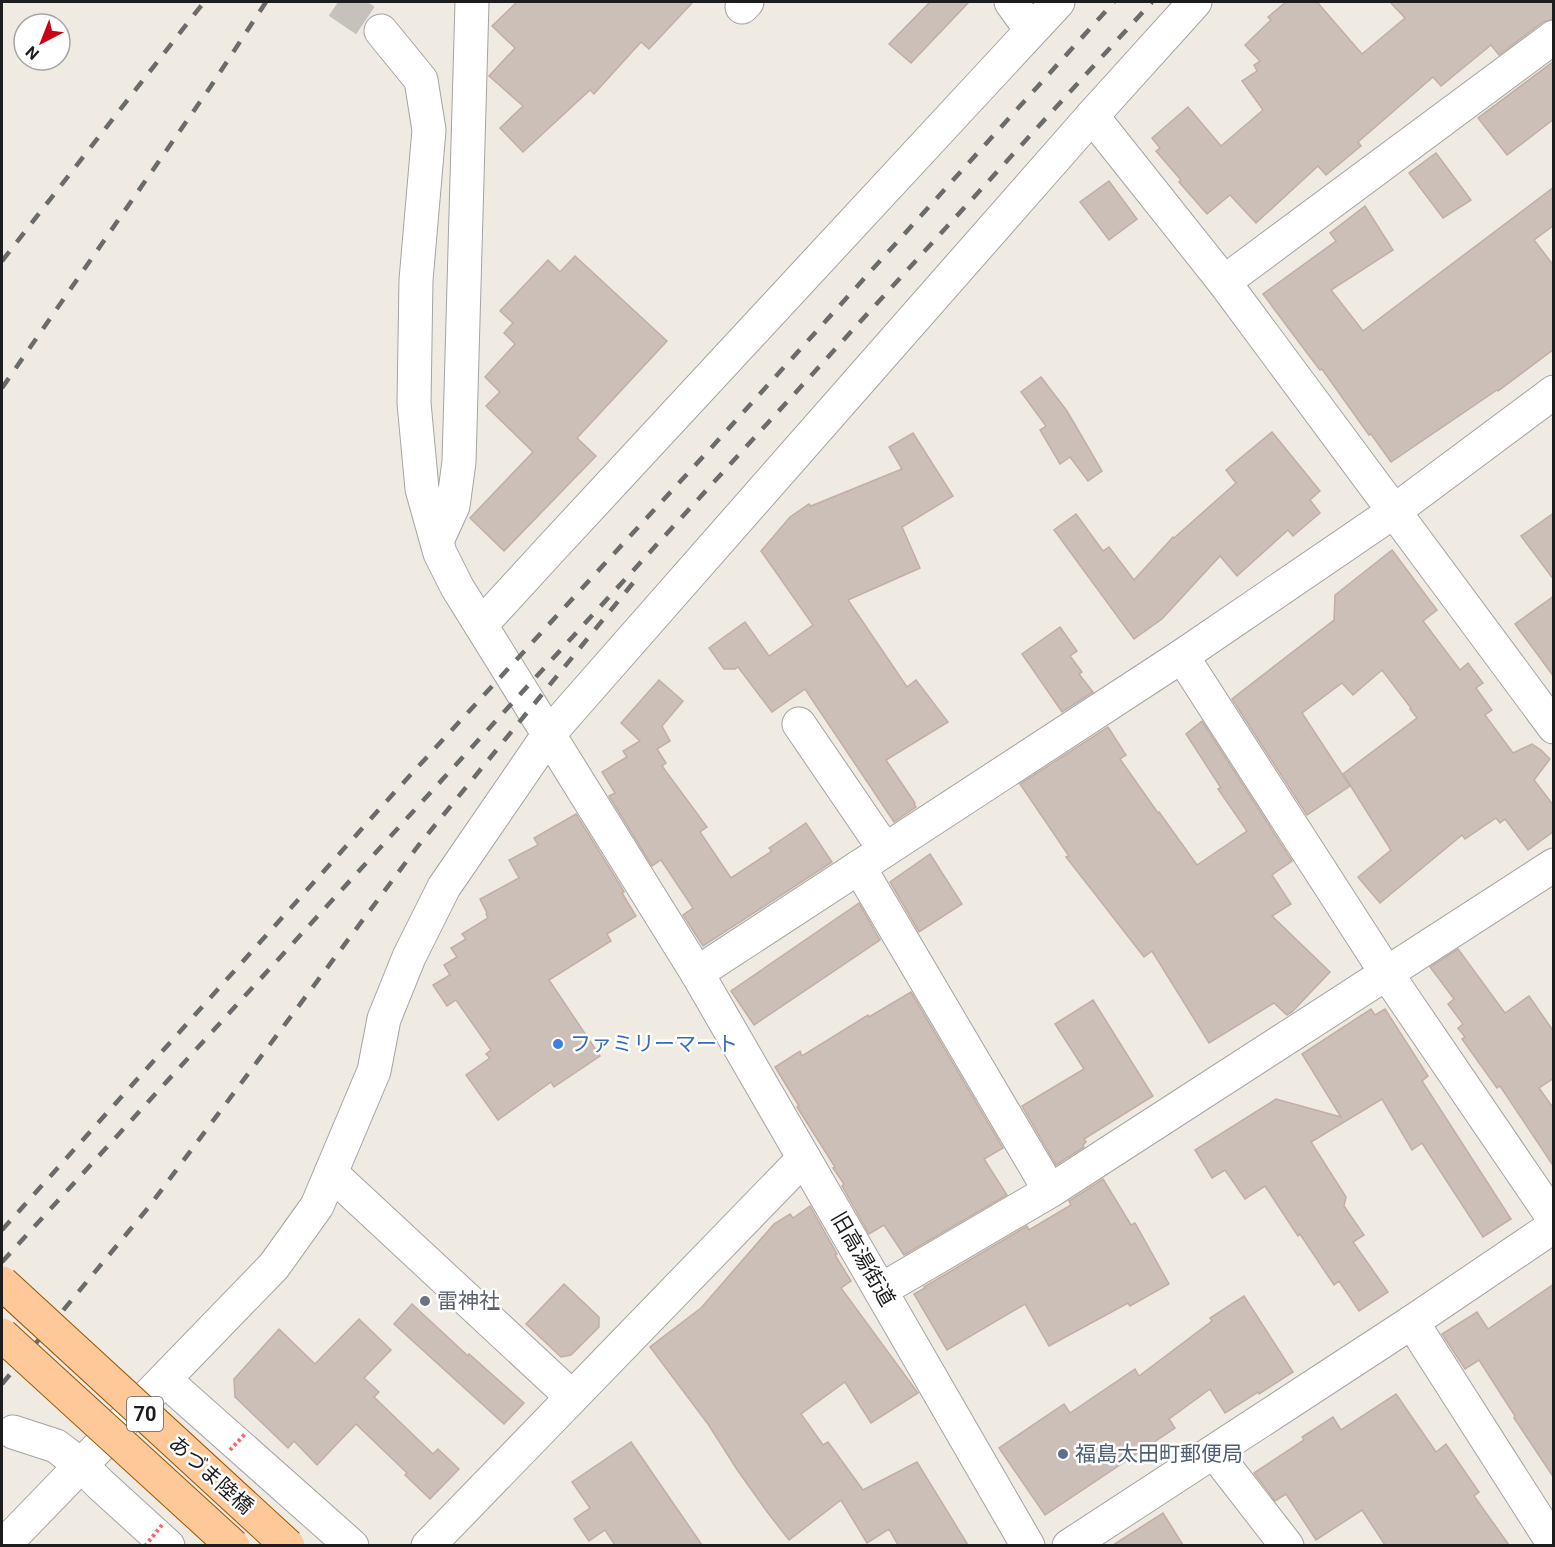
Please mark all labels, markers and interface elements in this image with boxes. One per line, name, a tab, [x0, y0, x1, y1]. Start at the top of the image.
north arrow	[12, 12, 72, 72]
text: N	[22, 42, 43, 64]
place label: ファミリーマート	[570, 1032, 738, 1056]
marker: ファミリーマート	[551, 1037, 565, 1051]
street label: 旧高湯街道	[826, 1208, 900, 1310]
place label: 雷神社	[437, 1289, 500, 1313]
marker: 雷神社	[418, 1294, 432, 1308]
road number: 70	[127, 1397, 163, 1431]
street label: あづま陸橋	[164, 1431, 258, 1519]
place label: 福島太田町郵便局	[1075, 1442, 1243, 1466]
marker: 福島太田町郵便局	[1056, 1447, 1070, 1461]

